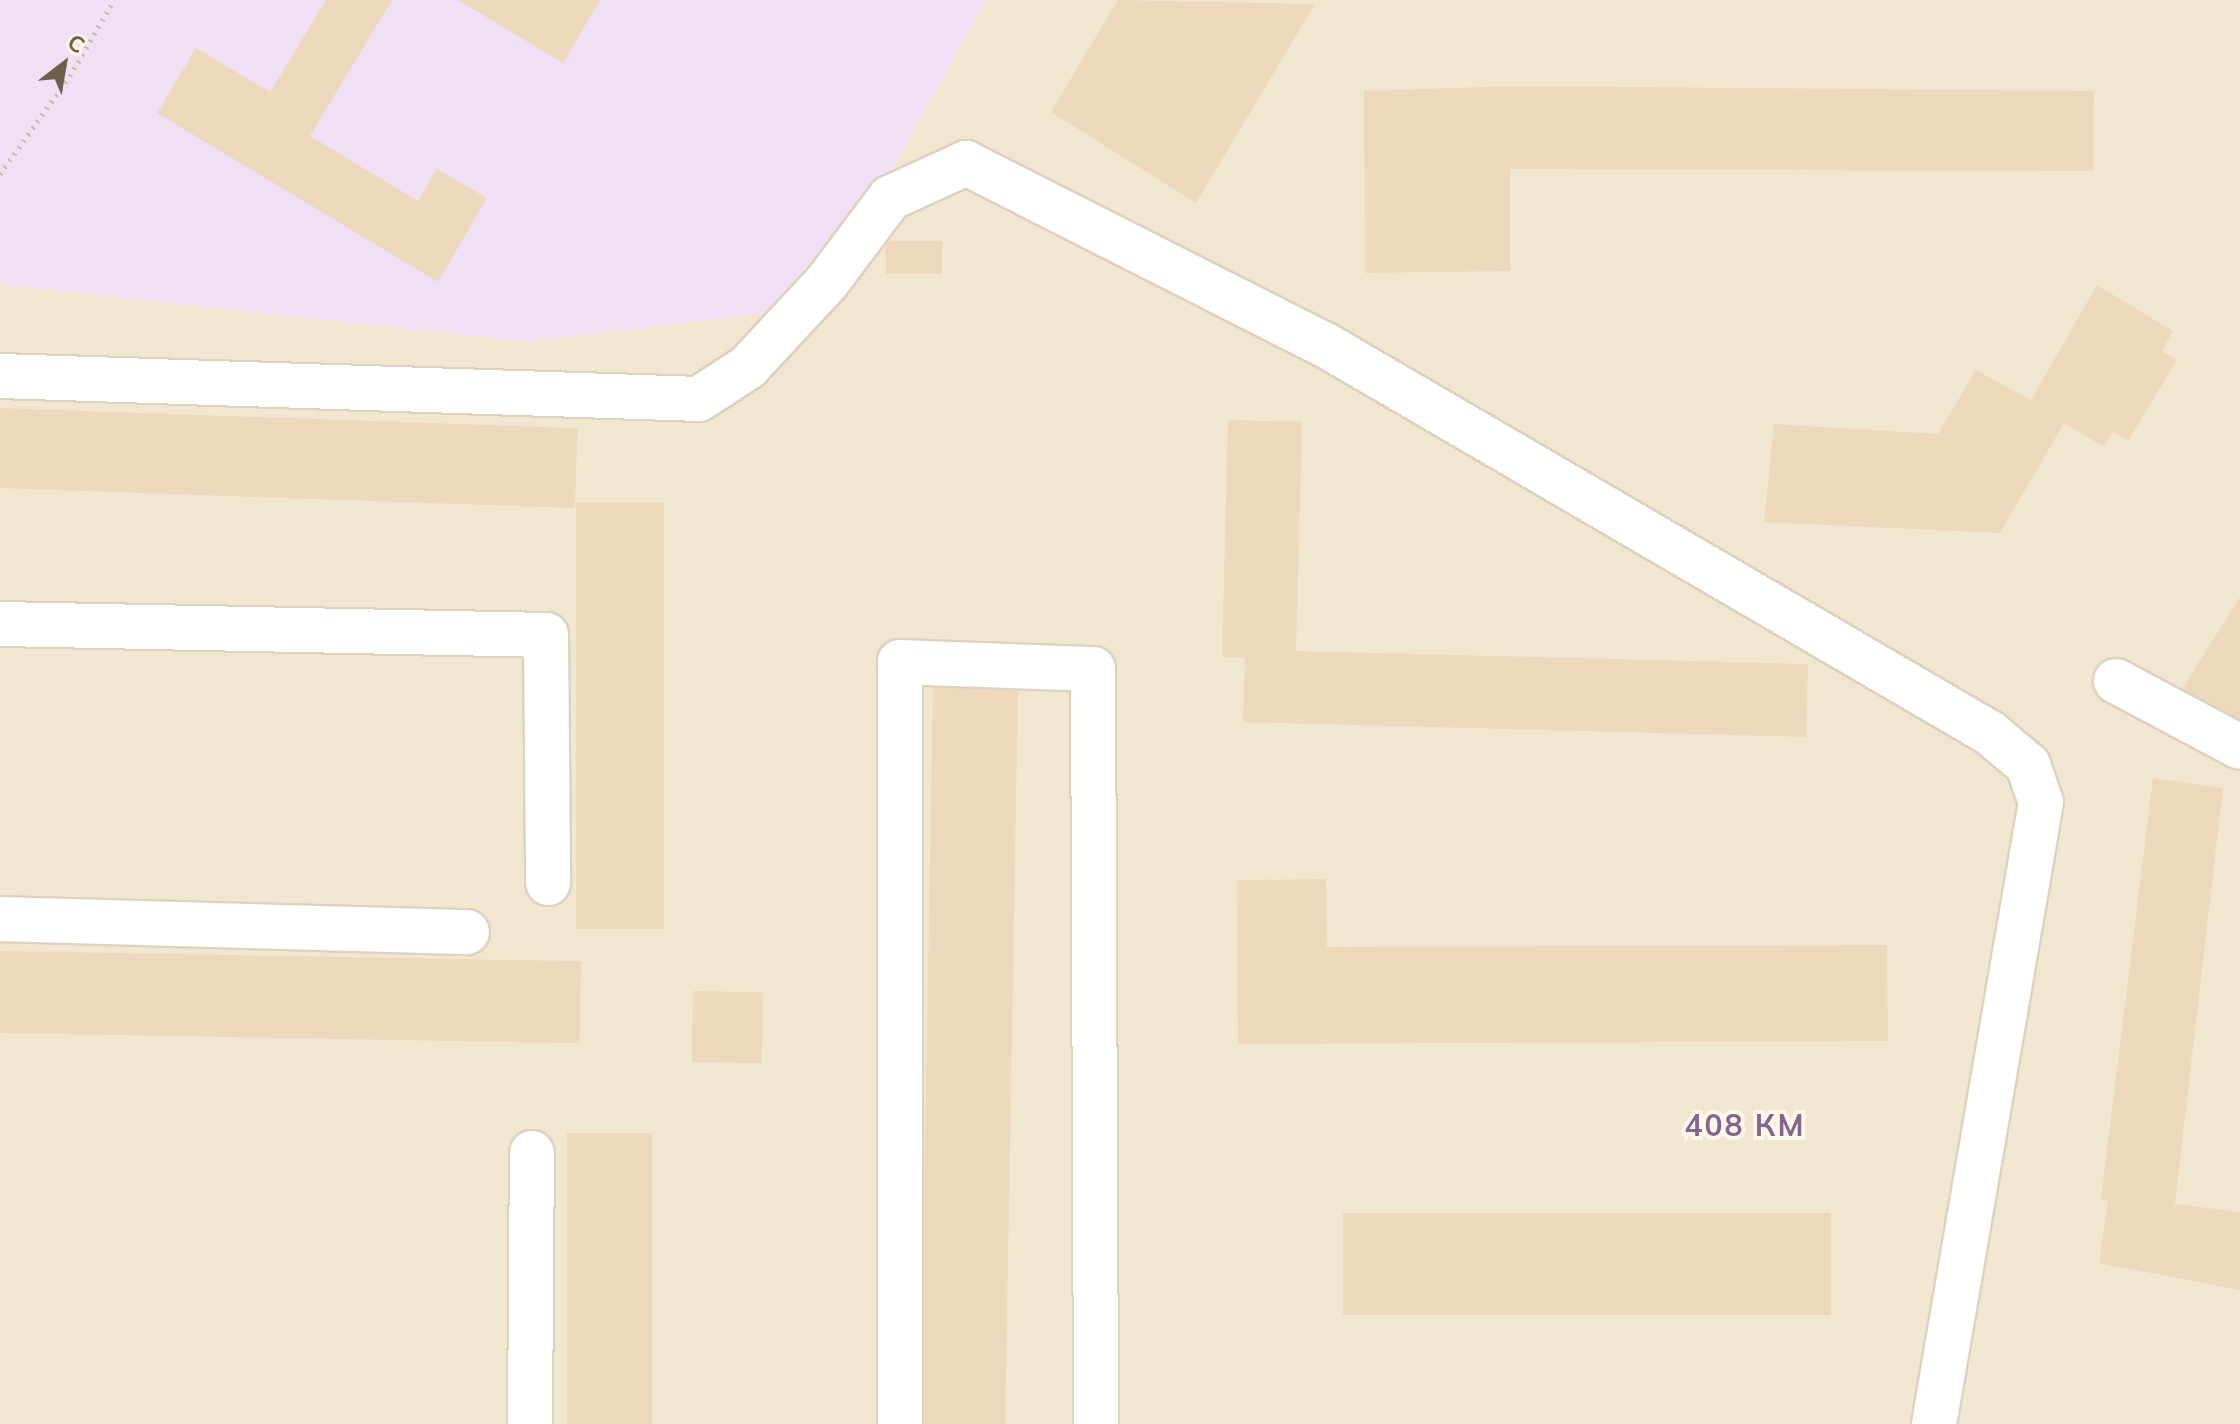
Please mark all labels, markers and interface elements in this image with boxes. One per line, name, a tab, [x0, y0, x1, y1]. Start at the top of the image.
north arrow	[24, 24, 104, 104]
text: С	[63, 28, 90, 59]
district label: 408 КМ	[1684, 1107, 1806, 1143]

